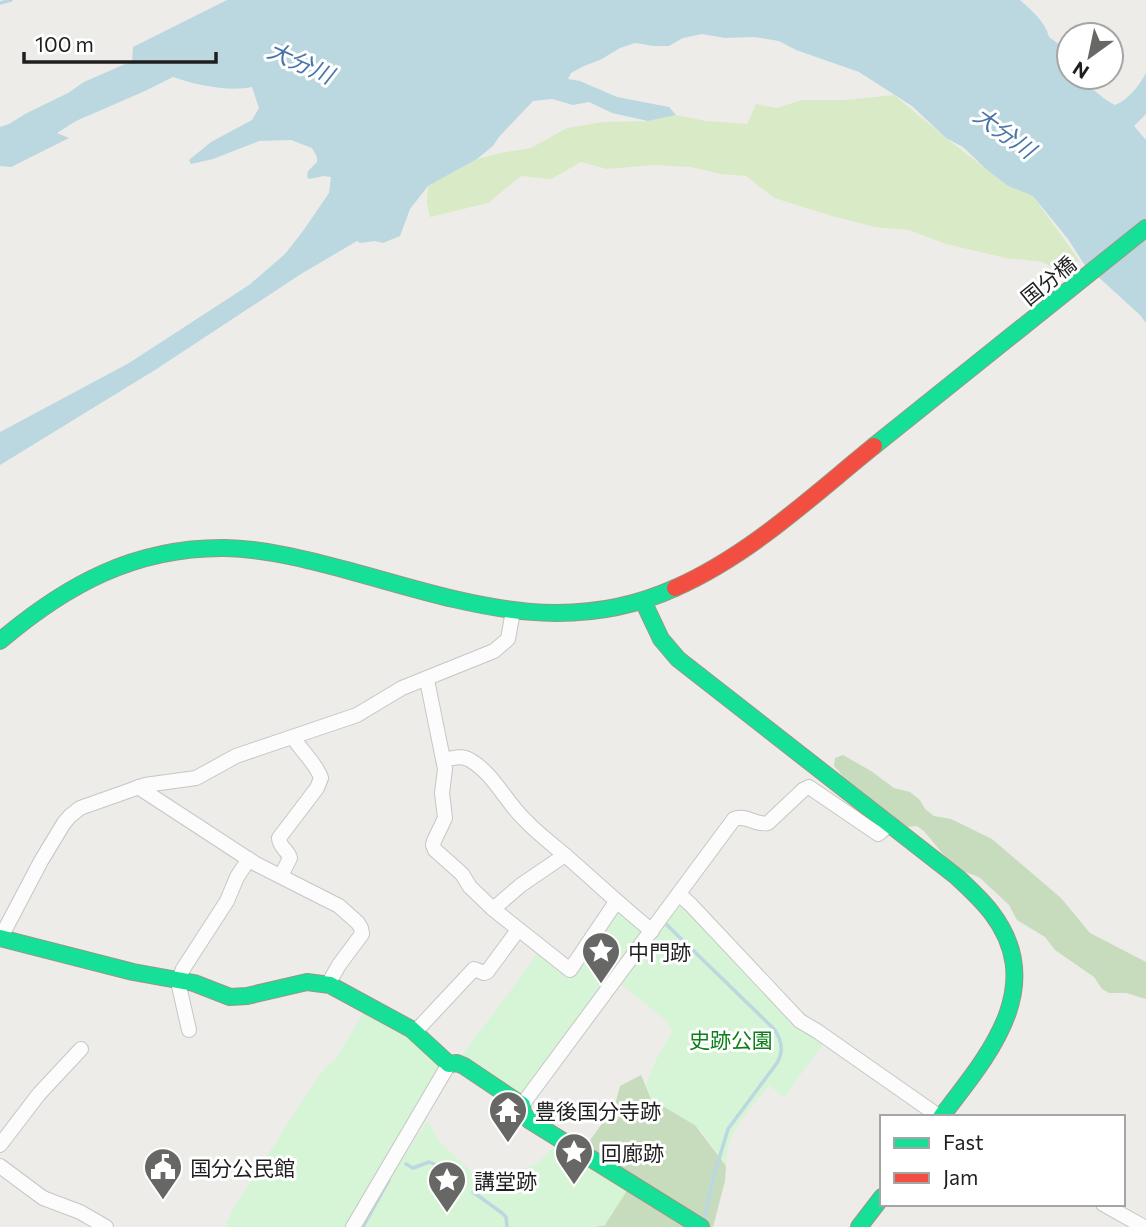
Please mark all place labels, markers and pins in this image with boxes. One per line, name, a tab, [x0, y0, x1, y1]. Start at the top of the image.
place icon: 中門跡	[580, 930, 622, 985]
place label: 中門跡	[628, 939, 691, 964]
temple icon: 豊後国分寺跡	[487, 1089, 529, 1144]
place label: 豊後国分寺跡	[535, 1098, 661, 1123]
place icon: 回廊跡	[553, 1131, 595, 1186]
place label: 回廊跡	[601, 1140, 664, 1165]
public building icon: 国分公民館	[142, 1146, 184, 1201]
place label: 国分公民館	[190, 1155, 295, 1180]
place icon: 講堂跡	[426, 1159, 468, 1214]
place label: 講堂跡	[474, 1168, 537, 1193]

